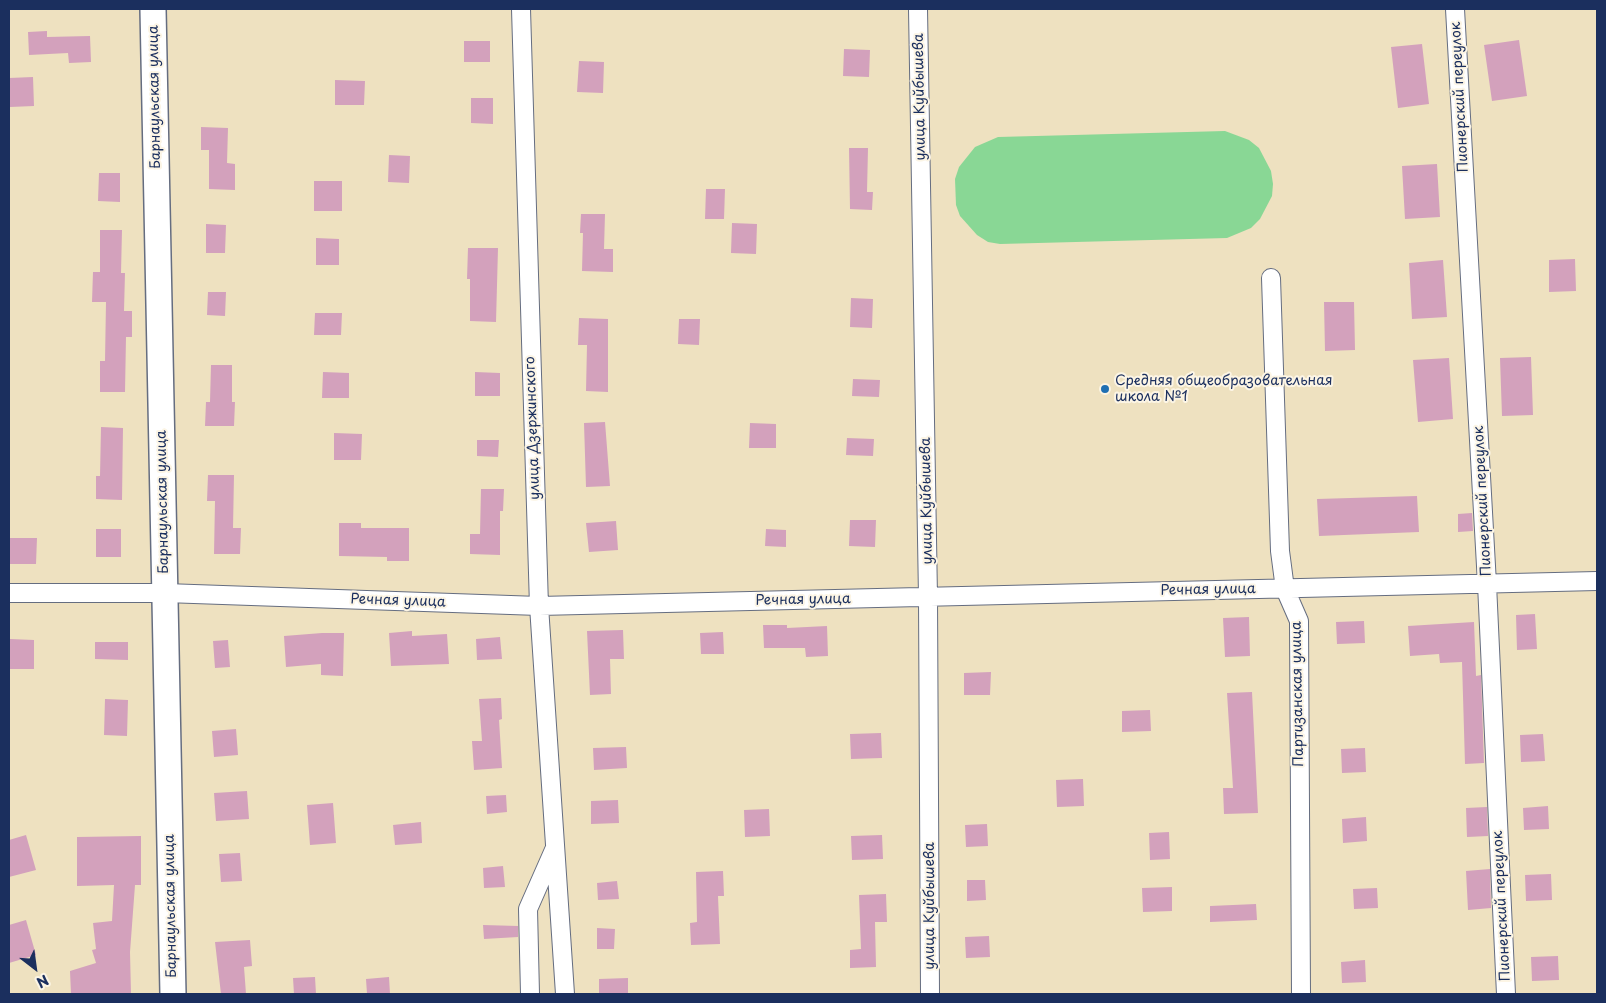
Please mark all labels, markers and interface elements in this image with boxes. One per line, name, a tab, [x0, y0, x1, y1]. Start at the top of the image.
street label: Пионерский переулок	[1448, 21, 1472, 173]
street label: Барнаульская улица	[145, 25, 165, 169]
street label: улица Куйбышева	[910, 33, 930, 161]
street label: улица Дзержинского	[522, 356, 544, 500]
place label: Средняя общеобразовательная школа №1	[1115, 373, 1333, 406]
marker: Средняя общеобразовательная школа №1	[1099, 383, 1111, 395]
street label: Пионерский переулок	[1471, 425, 1495, 577]
street label: Барнаульская улица	[153, 430, 173, 574]
street label: улица Куйбышева	[917, 437, 937, 565]
street label: Речная улица	[1160, 581, 1256, 599]
street label: Речная улица	[350, 591, 446, 611]
street label: Речная улица	[755, 591, 851, 609]
street label: Партизанская улица	[1288, 621, 1308, 767]
street label: Пионерский переулок	[1490, 830, 1514, 982]
street label: Барнаульская улица	[161, 834, 181, 978]
street label: улица Куйбышева	[922, 842, 938, 970]
north arrow	[10, 943, 60, 993]
text: N	[33, 970, 53, 993]

